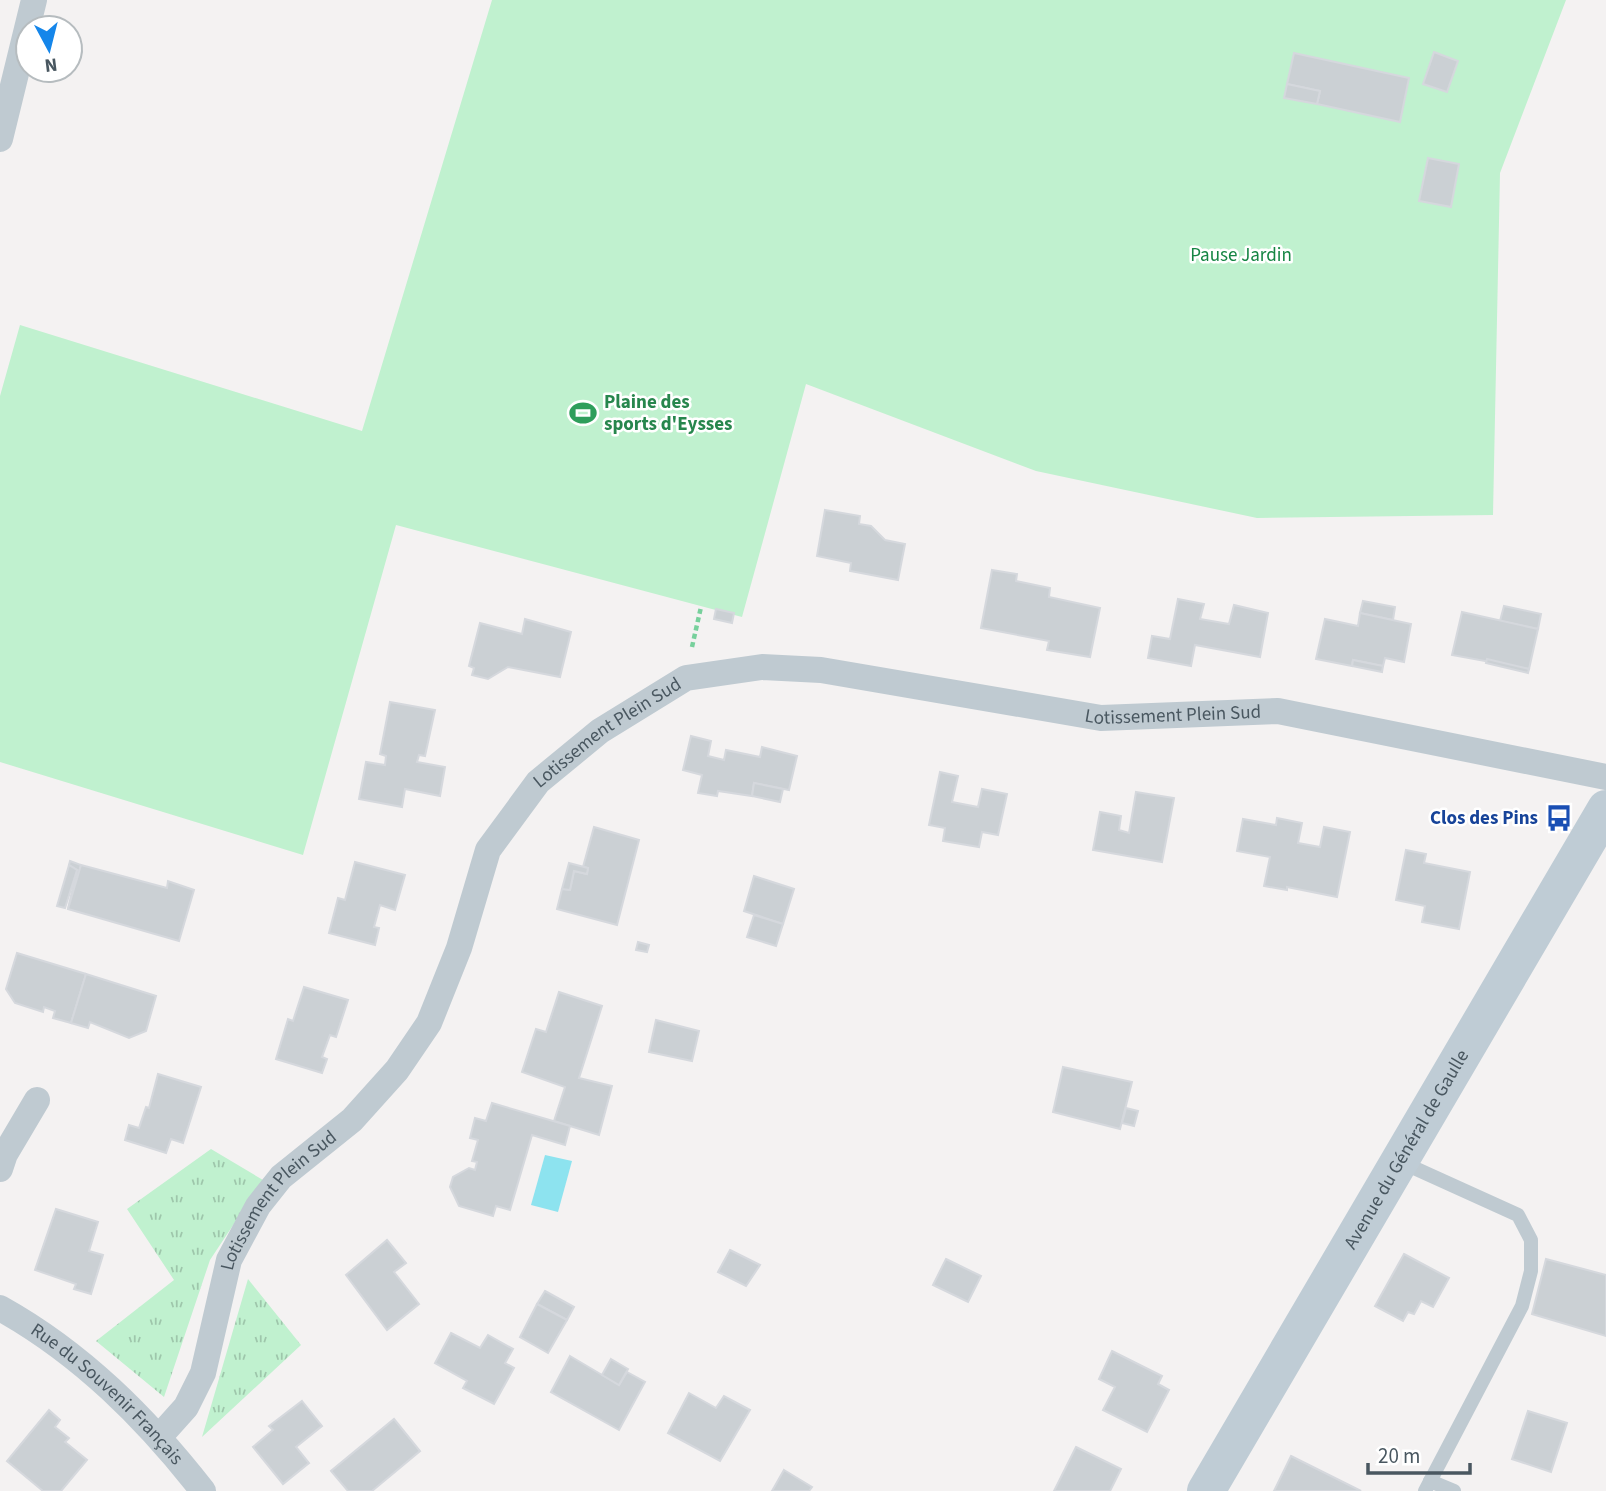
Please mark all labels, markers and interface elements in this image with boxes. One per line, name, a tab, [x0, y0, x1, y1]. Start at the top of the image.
north arrow	[14, 14, 84, 84]
text: N	[43, 50, 59, 79]
park label: Pause Jardin	[1190, 242, 1292, 269]
place label: Plaine des sports d'Eysses	[604, 389, 733, 438]
sports icon: Plaine des sports d'Eysses	[568, 398, 598, 428]
street label: Lotissement Plein Sud	[527, 671, 686, 794]
street label: Lotissement Plein Sud	[1083, 698, 1262, 732]
bus stop icon: Clos des Pins	[1544, 803, 1574, 833]
place label: Clos des Pins	[1430, 805, 1538, 832]
street label: Avenue du Général de Gaulle	[1337, 1045, 1475, 1254]
street label: Lotissement Plein Sud	[214, 1124, 342, 1273]
street label: Rue du Souvenir Français	[25, 1317, 190, 1471]
scale bar	[1368, 1432, 1470, 1476]
text: 20 m	[1378, 1441, 1420, 1471]

